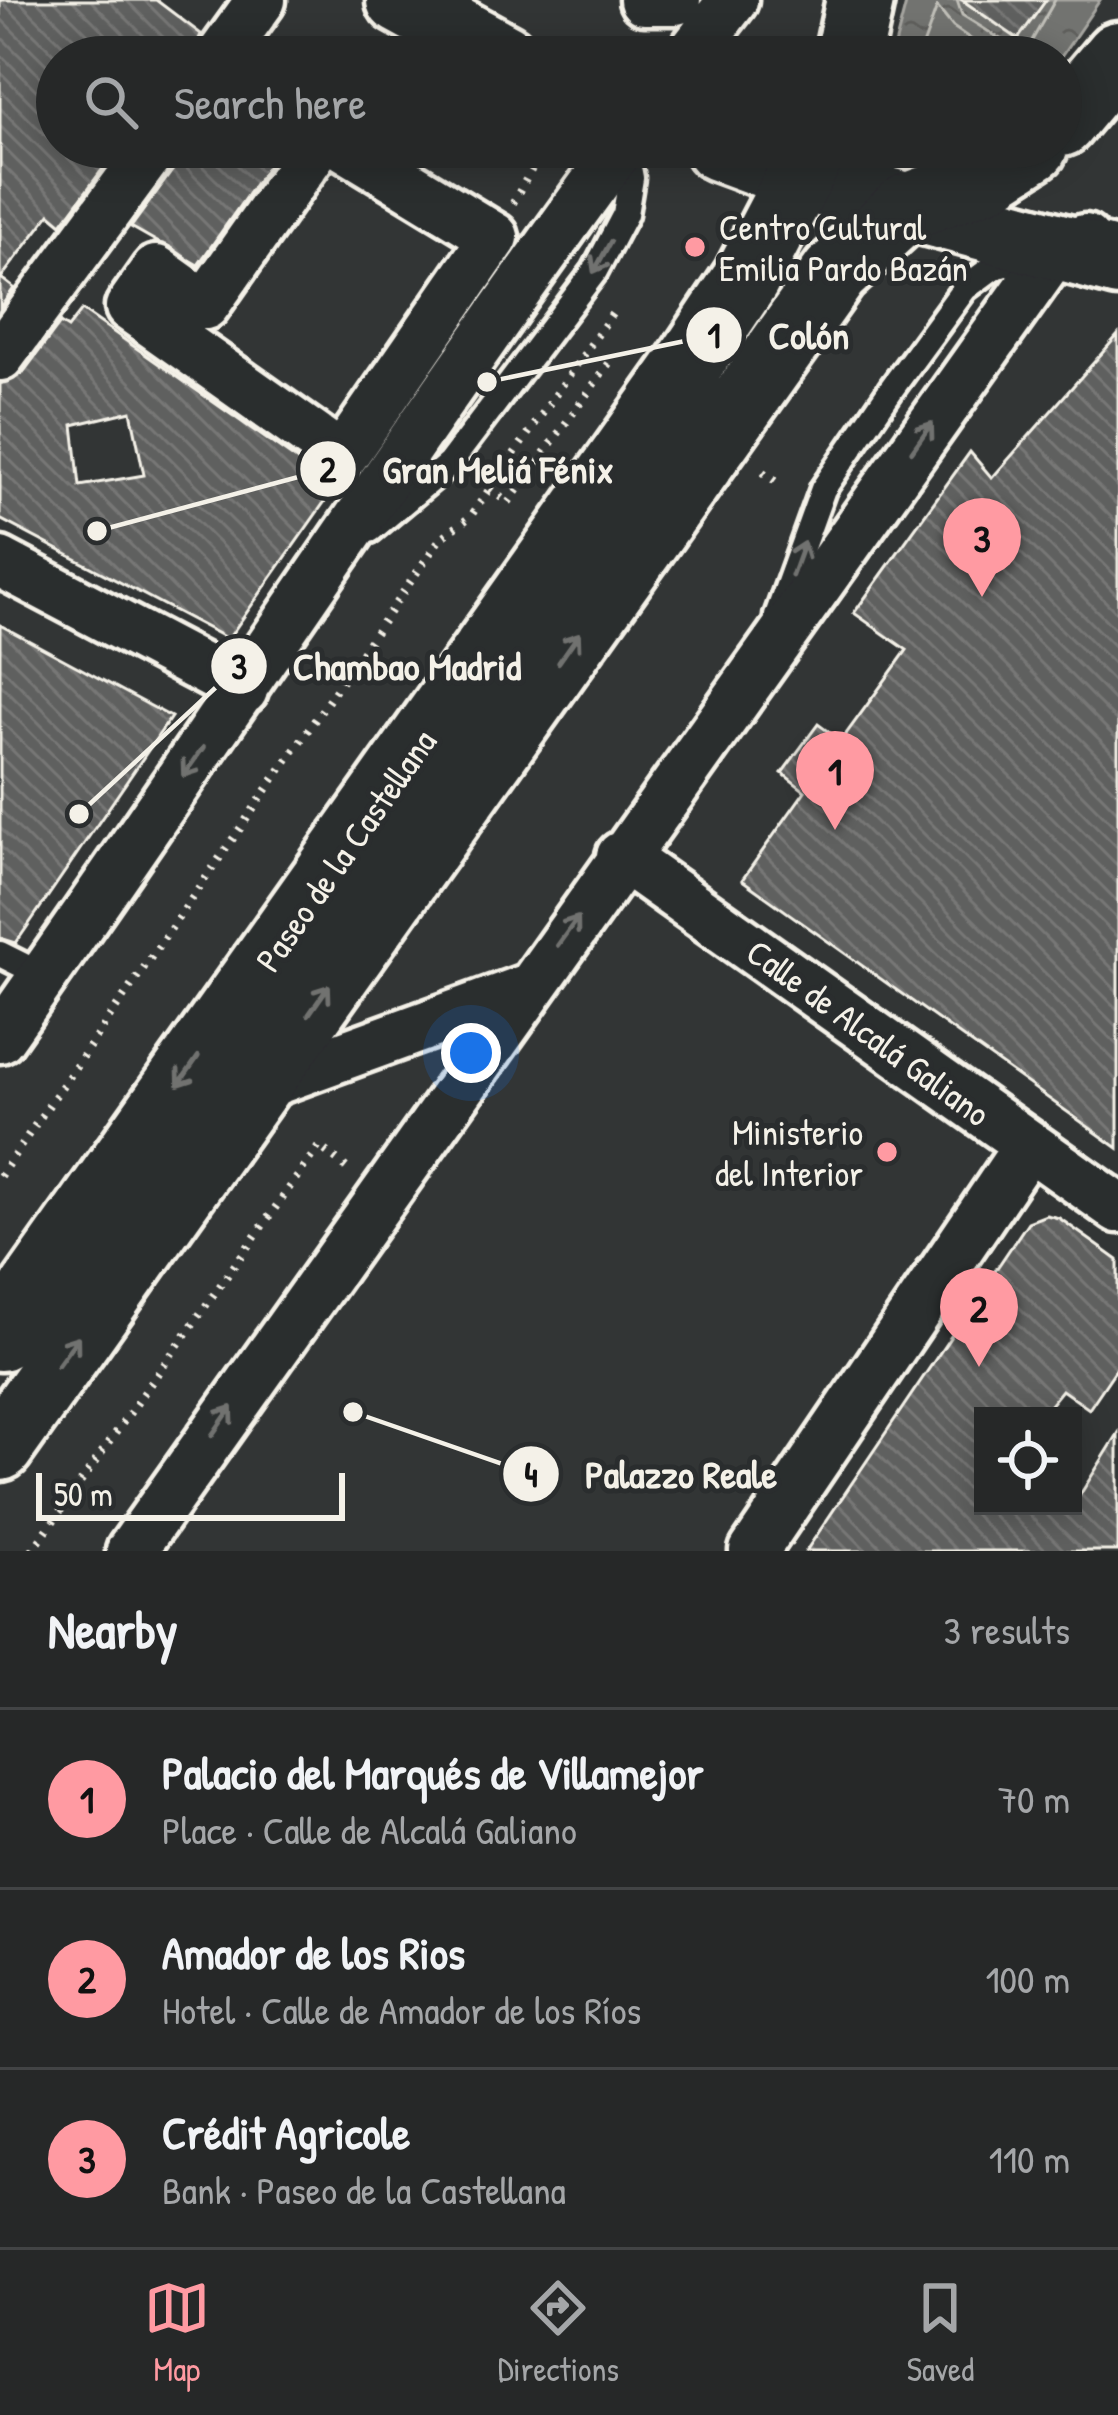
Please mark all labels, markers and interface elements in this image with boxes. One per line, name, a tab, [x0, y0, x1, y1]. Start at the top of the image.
search box	[36, 36, 1082, 168]
icon: search	[78, 69, 144, 135]
text: Search here	[174, 72, 366, 133]
place label: Centro Cultural Emilia Pardo Bazán	[719, 202, 968, 292]
marker: Centro Cultural Emilia Pardo Bazán	[682, 234, 708, 260]
one-way arrow	[590, 239, 613, 274]
callout: Colón	[684, 298, 873, 373]
text: Colón	[769, 308, 849, 361]
text: 1	[707, 310, 721, 359]
one-way arrow	[909, 421, 934, 454]
callout: Gran Meliá Fénix	[298, 432, 638, 507]
text: Gran Meliá Fénix	[382, 442, 614, 495]
text: 2	[320, 444, 337, 493]
pin: 3	[943, 498, 1021, 597]
one-way arrow	[788, 542, 810, 579]
callout: Chambao Madrid	[209, 628, 545, 703]
one-way arrow	[556, 632, 582, 665]
text: Chambao Madrid	[293, 639, 522, 692]
text: 3	[231, 641, 247, 690]
street label: Paseo de la Castellana	[243, 719, 447, 981]
pin: 1	[796, 731, 874, 830]
one-way arrow	[180, 745, 205, 778]
one-way arrow	[555, 914, 580, 948]
street label: Calle de Alcalá Galiano	[737, 927, 1001, 1137]
one-way arrow	[306, 984, 331, 1017]
your location	[441, 1023, 501, 1083]
one-way arrow	[176, 1053, 201, 1086]
place label: Ministerio del Interior	[715, 1107, 863, 1197]
marker: Ministerio del Interior	[874, 1139, 900, 1165]
pin: 2	[940, 1268, 1018, 1367]
one-way arrow	[55, 1335, 80, 1368]
one-way arrow	[209, 1404, 234, 1438]
map controls	[974, 1407, 1082, 1515]
button: locate	[974, 1407, 1082, 1515]
callout: Palazzo Reale	[501, 1436, 801, 1511]
text: Palazzo Reale	[585, 1447, 778, 1500]
text: 4	[524, 1449, 538, 1498]
scale bar	[36, 1467, 345, 1520]
text: 50 m	[54, 1472, 113, 1516]
text: Nearby	[48, 1595, 178, 1664]
text: 3 results	[944, 1603, 1070, 1656]
text: Palacio del Marqués de Villamejor	[162, 1742, 704, 1803]
text: 1	[80, 1772, 94, 1825]
text: 70 m	[998, 1772, 1070, 1825]
text: Place · Calle de Alcalá Galiano	[162, 1803, 577, 1856]
text: Amador de los Rios	[162, 1922, 465, 1983]
text: 2	[78, 1952, 96, 2005]
text: 100 m	[985, 1952, 1070, 2005]
text: Hotel · Calle de Amador de los Ríos	[162, 1983, 641, 2036]
text: Crédit Agricole	[162, 2102, 410, 2163]
text: 3	[78, 2132, 96, 2185]
text: 110 m	[989, 2132, 1070, 2185]
text: Bank · Paseo de la Castellana	[162, 2163, 566, 2216]
tab: Map	[144, 2275, 210, 2391]
tab: Directions	[498, 2275, 619, 2391]
tab: Saved	[907, 2275, 974, 2391]

